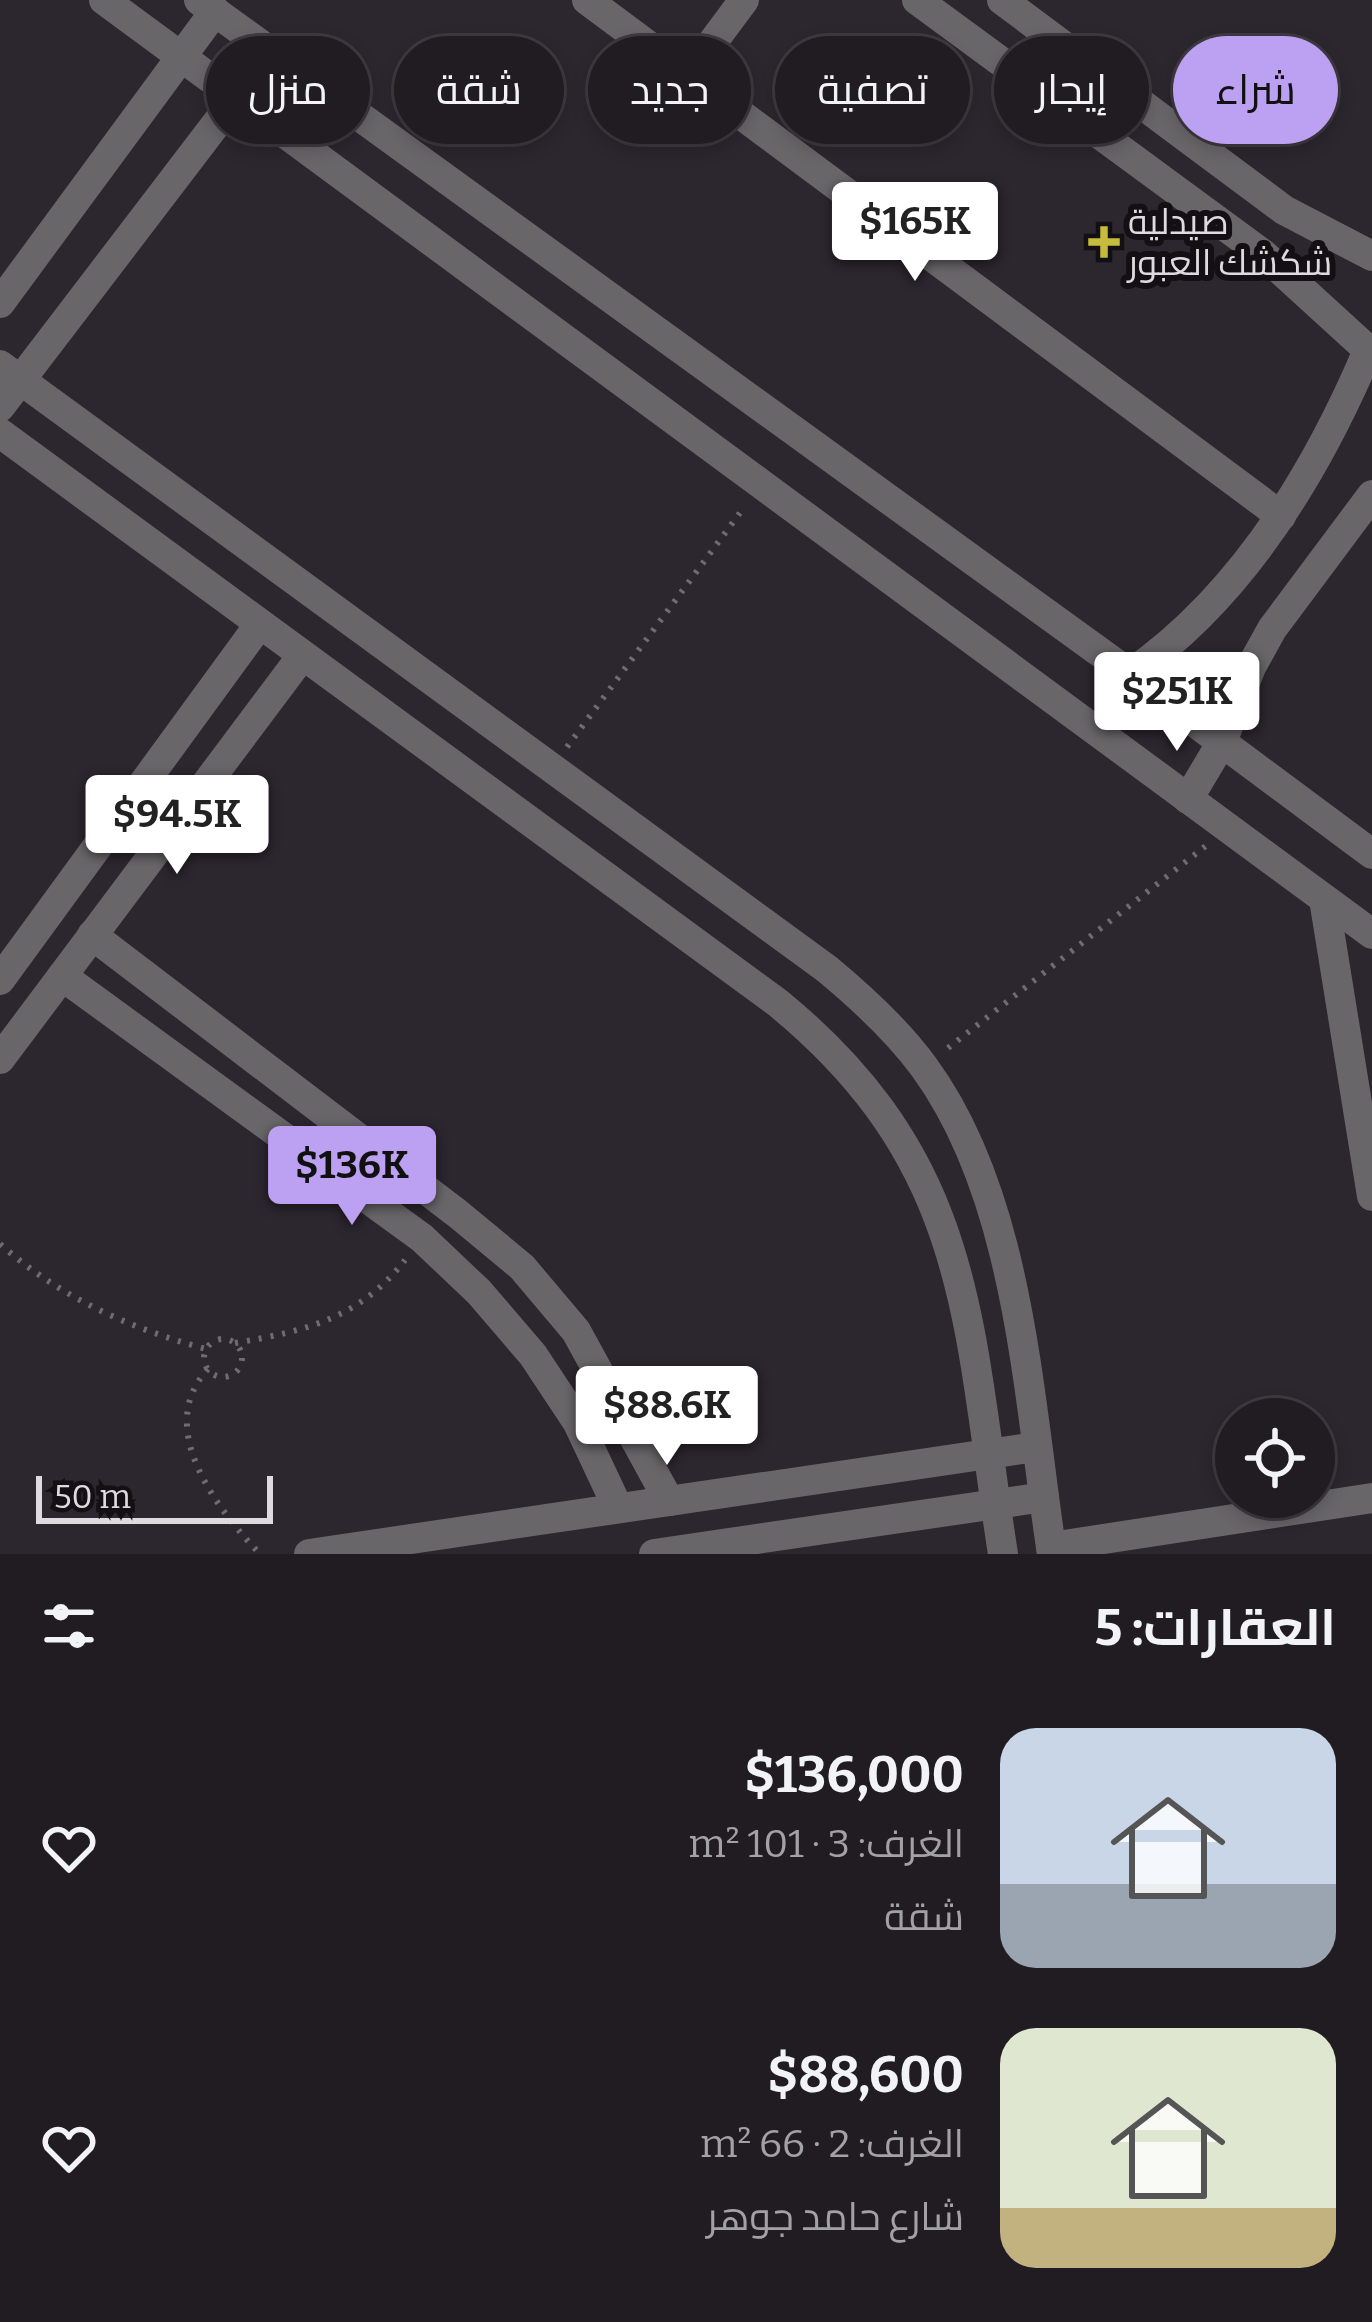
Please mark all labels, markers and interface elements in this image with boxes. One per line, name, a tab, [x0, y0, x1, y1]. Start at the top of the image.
chip: منزل	[206, 36, 370, 144]
chip: شقة	[394, 36, 564, 144]
chip: جديد	[588, 36, 751, 144]
chip: تصفية	[775, 36, 970, 144]
chip: إيجار	[994, 36, 1149, 144]
chip: شراء	[1173, 36, 1338, 144]
pin: $165K	[831, 182, 999, 284]
text: $165K	[859, 198, 971, 244]
place label: صيدلية شكشك العبور	[1126, 200, 1332, 285]
marker: صيدلية شكشك العبور	[1091, 229, 1117, 255]
pin: $251K	[1093, 652, 1261, 754]
text: $251K	[1121, 668, 1233, 714]
pin: $94.5K	[79, 775, 275, 877]
text: $94.5K	[113, 791, 241, 837]
pin: $136K	[268, 1126, 436, 1228]
text: $136K	[295, 1142, 409, 1188]
pin: $88.6K	[569, 1366, 765, 1468]
text: $88.6K	[603, 1382, 731, 1428]
map controls	[1215, 1398, 1335, 1518]
button: locate	[1215, 1398, 1335, 1518]
scale bar	[36, 1470, 273, 1523]
text: 50 m	[54, 1477, 131, 1517]
icon: filters	[36, 1593, 102, 1659]
text: العقارات: 5	[1095, 1597, 1336, 1659]
text: $136,000	[744, 1744, 964, 1806]
icon: home	[1096, 1776, 1240, 1920]
icon: heart	[36, 1815, 102, 1881]
text: الغرف: 3 · 101 m²	[688, 1821, 964, 1867]
text: شقة	[884, 1894, 964, 1940]
text: $88,600	[767, 2044, 964, 2106]
icon: home	[1096, 2076, 1240, 2220]
icon: heart	[36, 2115, 102, 2181]
text: الغرف: 2 · 66 m²	[700, 2121, 964, 2167]
text: شارع حامد جوهر	[707, 2194, 964, 2240]

